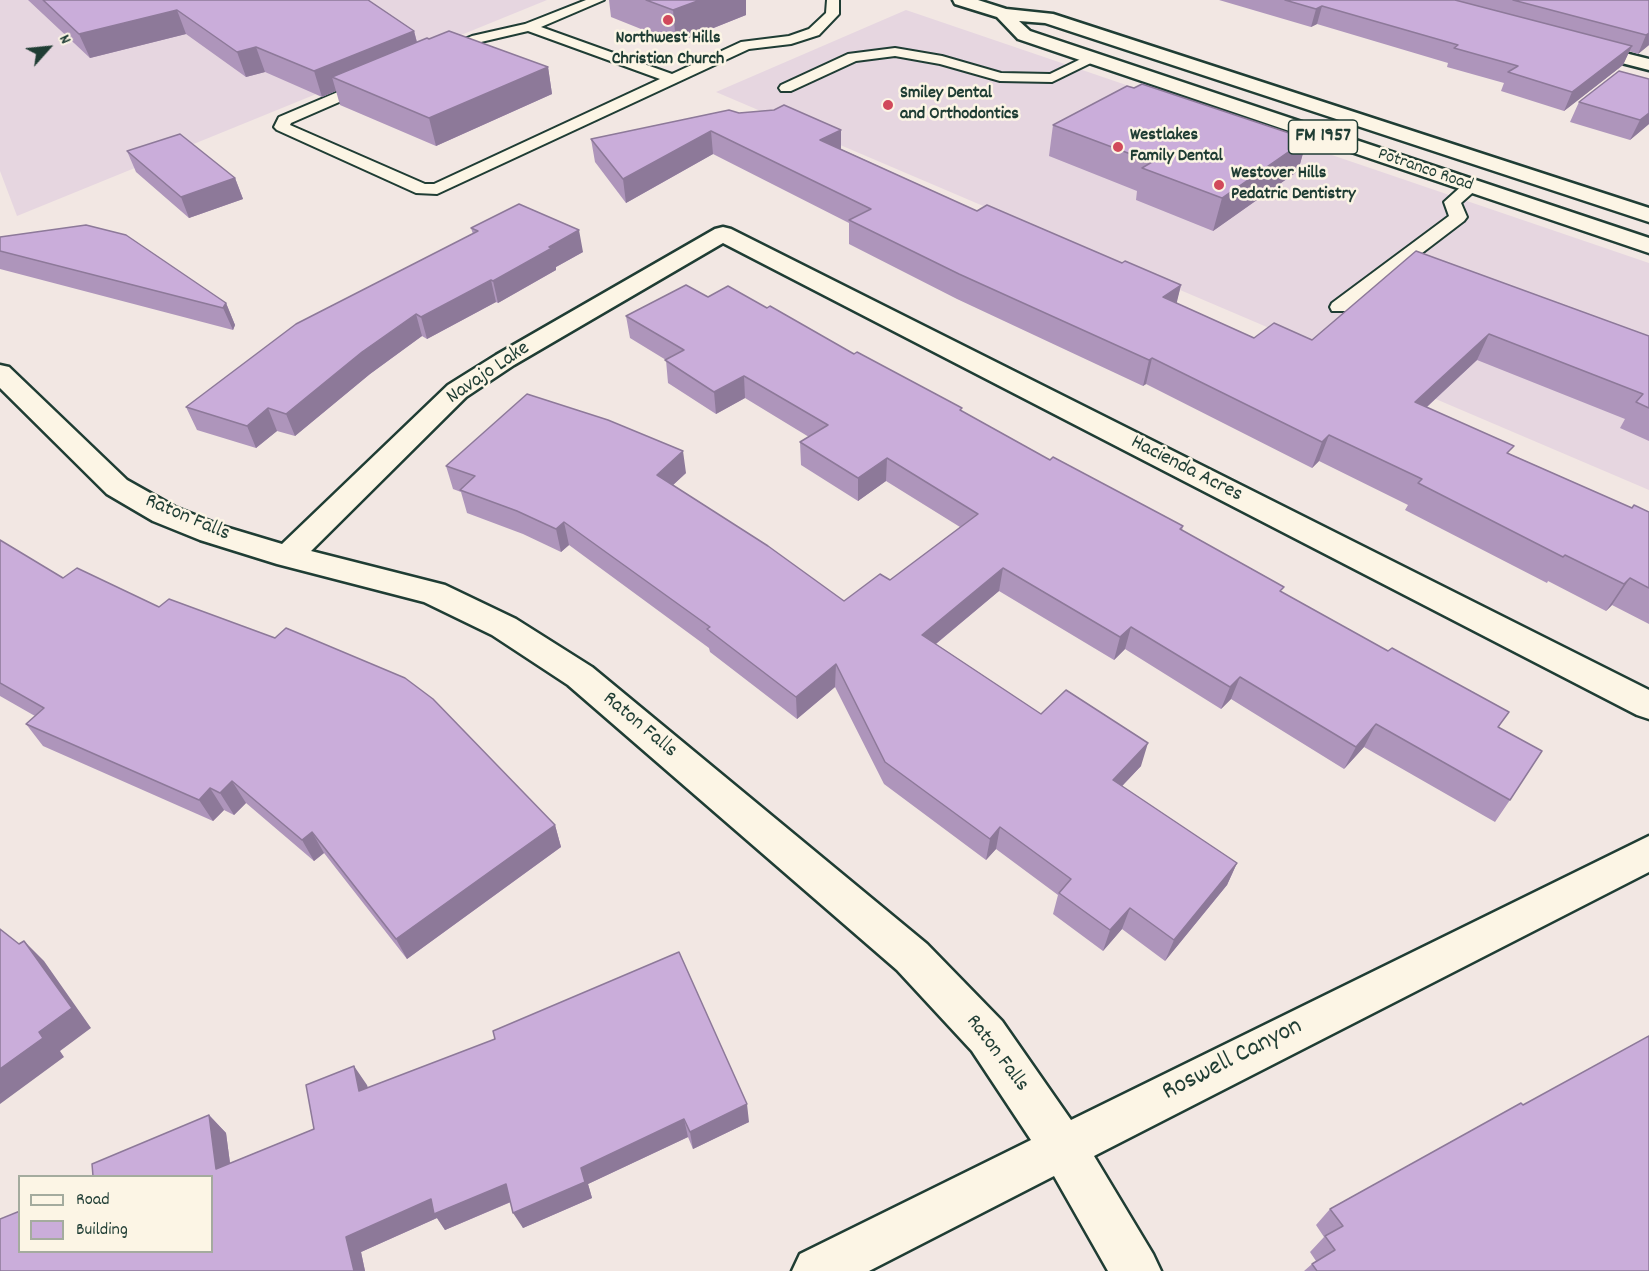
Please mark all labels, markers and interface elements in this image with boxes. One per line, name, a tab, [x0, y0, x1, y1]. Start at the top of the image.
marker: Northwest Hills Christian Church	[661, 13, 675, 27]
north arrow	[18, 18, 78, 78]
place label: Northwest Hills Christian Church	[612, 29, 724, 72]
text: N	[52, 31, 77, 48]
place label: Smiley Dental and Orthodontics	[900, 84, 1019, 127]
marker: Smiley Dental and Orthodontics	[881, 98, 895, 112]
road number: FM 1957	[1288, 120, 1358, 154]
place label: Westlakes Family Dental	[1130, 126, 1223, 168]
marker: Westlakes Family Dental	[1111, 140, 1125, 154]
street label: Potranco Road	[1375, 145, 1475, 197]
place label: Westover Hills Pedatric Dentistry	[1231, 164, 1356, 207]
marker: Westover Hills Pedatric Dentistry	[1212, 178, 1226, 192]
street label: Navajo Lake	[443, 337, 535, 411]
street label: Hacienda Acres	[1126, 431, 1246, 509]
street label: Raton Falls	[141, 490, 233, 548]
street label: Raton Falls	[597, 688, 681, 764]
street label: Raton Falls	[959, 1011, 1033, 1097]
street label: Roswell Canyon	[1158, 1012, 1308, 1110]
legend	[18, 1175, 213, 1253]
text: Road	[76, 1188, 110, 1213]
text: Building	[76, 1218, 128, 1243]

